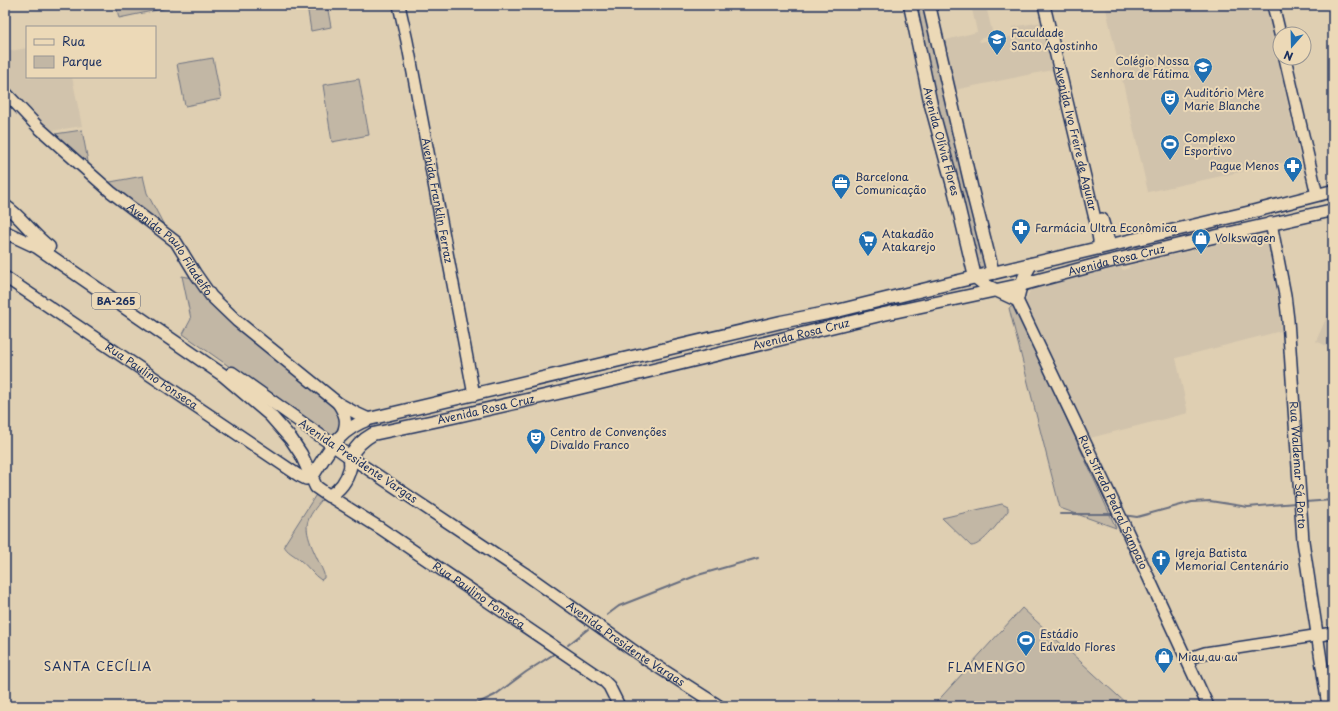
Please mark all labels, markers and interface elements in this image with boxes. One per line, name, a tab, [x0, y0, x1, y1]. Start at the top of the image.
place label: Faculdade Santo Agostinho	[1011, 24, 1098, 54]
legend	[26, 26, 156, 78]
north arrow	[1272, 26, 1312, 66]
school or university icon: Faculdade Santo Agostinho	[986, 28, 1008, 56]
text: Rua	[62, 32, 86, 50]
text: N	[1281, 46, 1295, 65]
text: Parque	[62, 52, 102, 70]
place label: Colégio Nossa Senhora de Fátima	[1090, 52, 1189, 82]
school or university icon: Colégio Nossa Senhora de Fátima	[1192, 56, 1214, 84]
street label: Avenida Ivo Freire de Aguiar	[1051, 64, 1102, 212]
place label: Auditório Mère Marie Blanche	[1184, 84, 1265, 114]
street label: Avenida Olívia Flores	[919, 85, 964, 197]
theatre icon: Auditório Mère Marie Blanche	[1159, 88, 1181, 116]
place label: Complexo Esportivo	[1184, 129, 1236, 159]
sports icon: Complexo Esportivo	[1159, 133, 1181, 161]
street label: Avenida Franklin Ferraz	[417, 136, 458, 264]
pharmacy icon: Pague Menos	[1282, 155, 1304, 183]
place label: Pague Menos	[1210, 157, 1279, 174]
place label: Barcelona Comunicação	[855, 168, 926, 198]
office icon: Barcelona Comunicação	[830, 172, 852, 200]
street label: Avenida Paulo Filadelfo	[123, 198, 217, 299]
pharmacy icon: Farmácia Ultra Econômica	[1010, 217, 1032, 245]
place label: Farmácia Ultra Econômica	[1035, 219, 1177, 236]
place label: Atakadão Atakarejo	[882, 225, 936, 255]
shop icon: Volkswagen	[1190, 227, 1212, 255]
supermarket icon: Atakadão Atakarejo	[857, 229, 879, 257]
place label: Volkswagen	[1215, 229, 1276, 246]
street label: Avenida Rosa Cruz	[1066, 240, 1166, 280]
road number: BA-265	[92, 293, 140, 309]
street label: Avenida Rosa Cruz	[751, 314, 851, 354]
street label: Rua Paulino Fonseca	[102, 338, 202, 413]
street label: Avenida Rosa Cruz	[436, 390, 536, 428]
street label: Rua Waldemar Sá Porto	[1286, 401, 1311, 529]
street label: Avenida Presidente Vargas	[295, 414, 421, 507]
place label: Centro de Convenções Divaldo Franco	[550, 423, 667, 453]
theatre icon: Centro de Convenções Divaldo Franco	[525, 427, 547, 455]
street label: Rua Sifredo Pedral Sampaio	[1075, 432, 1153, 572]
place label: Igreja Batista Memorial Centenário	[1175, 544, 1289, 574]
church icon: Igreja Batista Memorial Centenário	[1150, 548, 1172, 576]
street label: Rua Paulino Fonseca	[430, 557, 529, 633]
street label: Avenida Presidente Vargas	[563, 597, 688, 690]
place label: Estádio Edvaldo Flores	[1040, 625, 1115, 655]
sports icon: Estádio Edvaldo Flores	[1015, 629, 1037, 657]
shop icon: Miau au au	[1153, 646, 1175, 674]
place label: Miau au au	[1178, 648, 1238, 665]
district label: SANTA CECÍLIA	[44, 657, 152, 675]
district label: FLAMENGO	[948, 658, 1027, 676]

